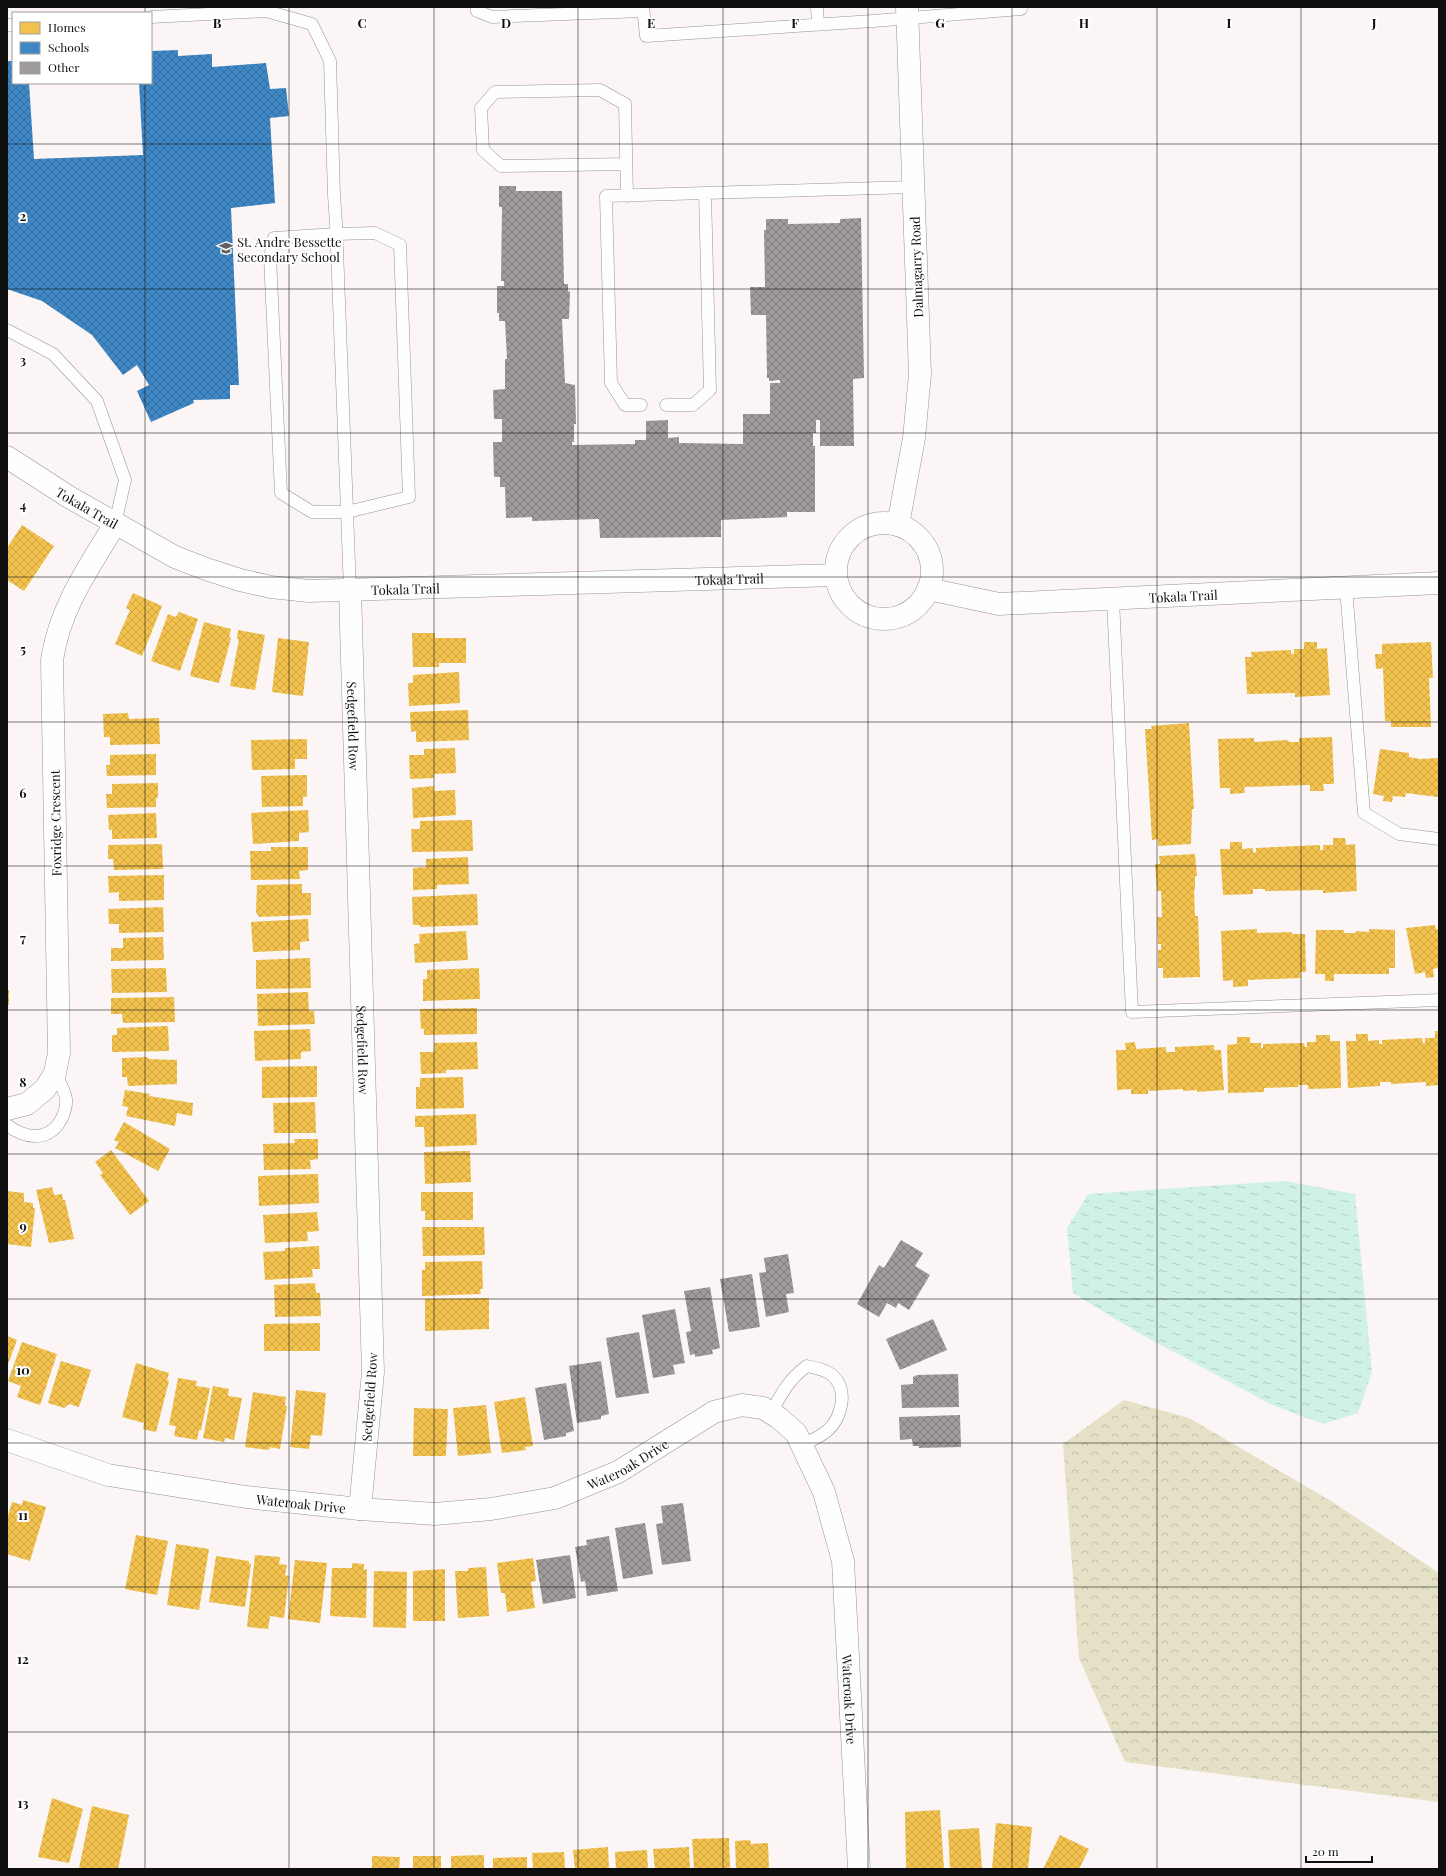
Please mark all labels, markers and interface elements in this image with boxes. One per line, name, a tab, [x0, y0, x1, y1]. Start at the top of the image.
legend	[12, 12, 152, 84]
text: B	[213, 14, 222, 31]
text: C	[357, 14, 367, 31]
text: D	[501, 14, 511, 31]
text: E	[647, 14, 655, 31]
text: F	[791, 14, 799, 31]
text: G	[935, 14, 945, 31]
text: H	[1079, 14, 1089, 31]
text: I	[1227, 14, 1232, 31]
text: J	[1371, 14, 1377, 31]
text: Homes	[48, 19, 86, 35]
text: Schools	[48, 39, 89, 55]
text: Other	[48, 59, 80, 75]
text: 2	[20, 207, 27, 224]
street label: Dalmagarry Road	[906, 216, 926, 318]
place label: St. Andre Bessette Secondary School	[237, 233, 342, 265]
school or university icon: St. Andre Bessette Secondary School	[218, 240, 234, 256]
text: 3	[20, 351, 26, 368]
street label: Tokala Trail	[53, 483, 122, 532]
text: 4	[20, 496, 27, 513]
street label: Tokala Trail	[695, 569, 764, 588]
street label: Tokala Trail	[371, 579, 440, 598]
street label: Tokala Trail	[1148, 585, 1218, 605]
text: 5	[20, 640, 26, 657]
street label: Sedgefield Row	[344, 681, 364, 771]
street label: Foxridge Crescent	[46, 769, 64, 876]
text: 6	[19, 784, 27, 801]
text: 7	[20, 929, 26, 946]
street label: Sedgefield Row	[354, 1005, 373, 1095]
text: 8	[19, 1073, 27, 1090]
text: 9	[19, 1217, 27, 1234]
street label: Sedgefield Row	[357, 1352, 381, 1442]
text: 10	[16, 1361, 30, 1378]
street label: Wateroak Drive	[584, 1434, 671, 1493]
street label: Wateroak Drive	[254, 1490, 347, 1516]
text: 11	[18, 1506, 28, 1523]
text: 12	[17, 1650, 29, 1667]
street label: Wateroak Drive	[839, 1653, 861, 1745]
text: 13	[17, 1794, 29, 1811]
scale bar	[1306, 1838, 1372, 1864]
text: 20 m	[1312, 1843, 1339, 1859]

